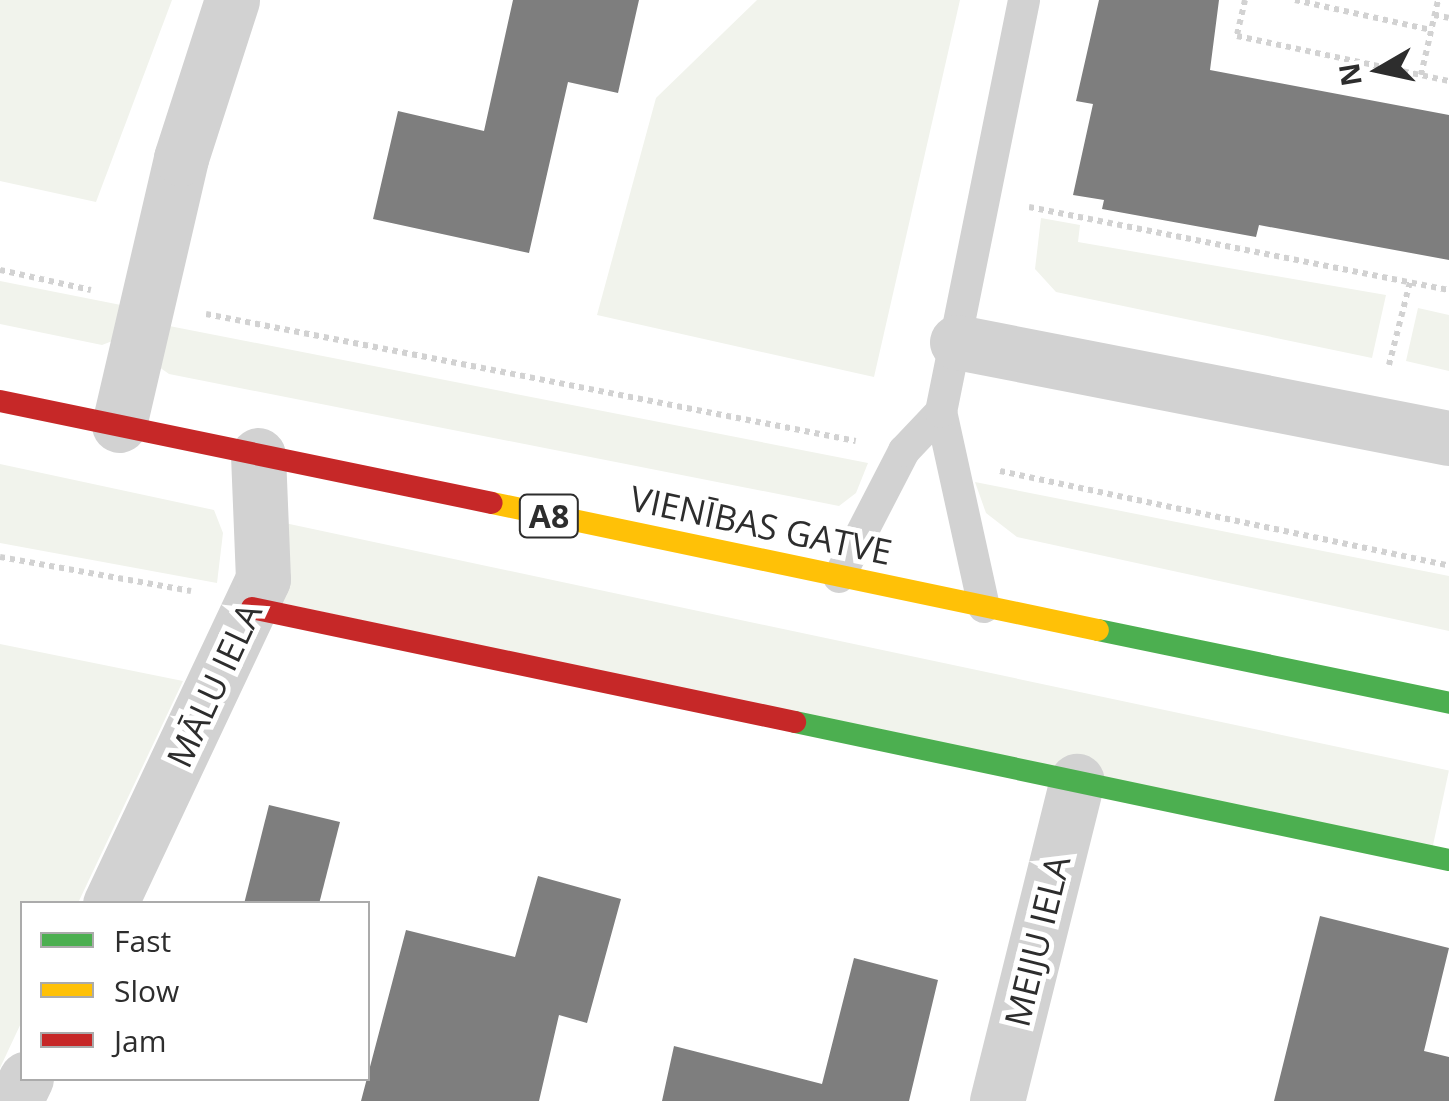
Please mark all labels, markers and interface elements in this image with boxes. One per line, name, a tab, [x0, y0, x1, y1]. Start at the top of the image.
north arrow	[1329, 20, 1429, 120]
text: N	[1329, 60, 1370, 89]
street label: VIENĪBAS GATVE	[626, 477, 896, 573]
road number: A8	[516, 489, 582, 543]
street label: MĀLU IELA	[158, 596, 270, 774]
street label: MEIJU IELA	[996, 851, 1078, 1031]
legend	[20, 901, 370, 1081]
text: Fast	[114, 920, 171, 961]
text: Slow	[114, 970, 179, 1011]
text: Jam	[114, 1020, 167, 1061]

